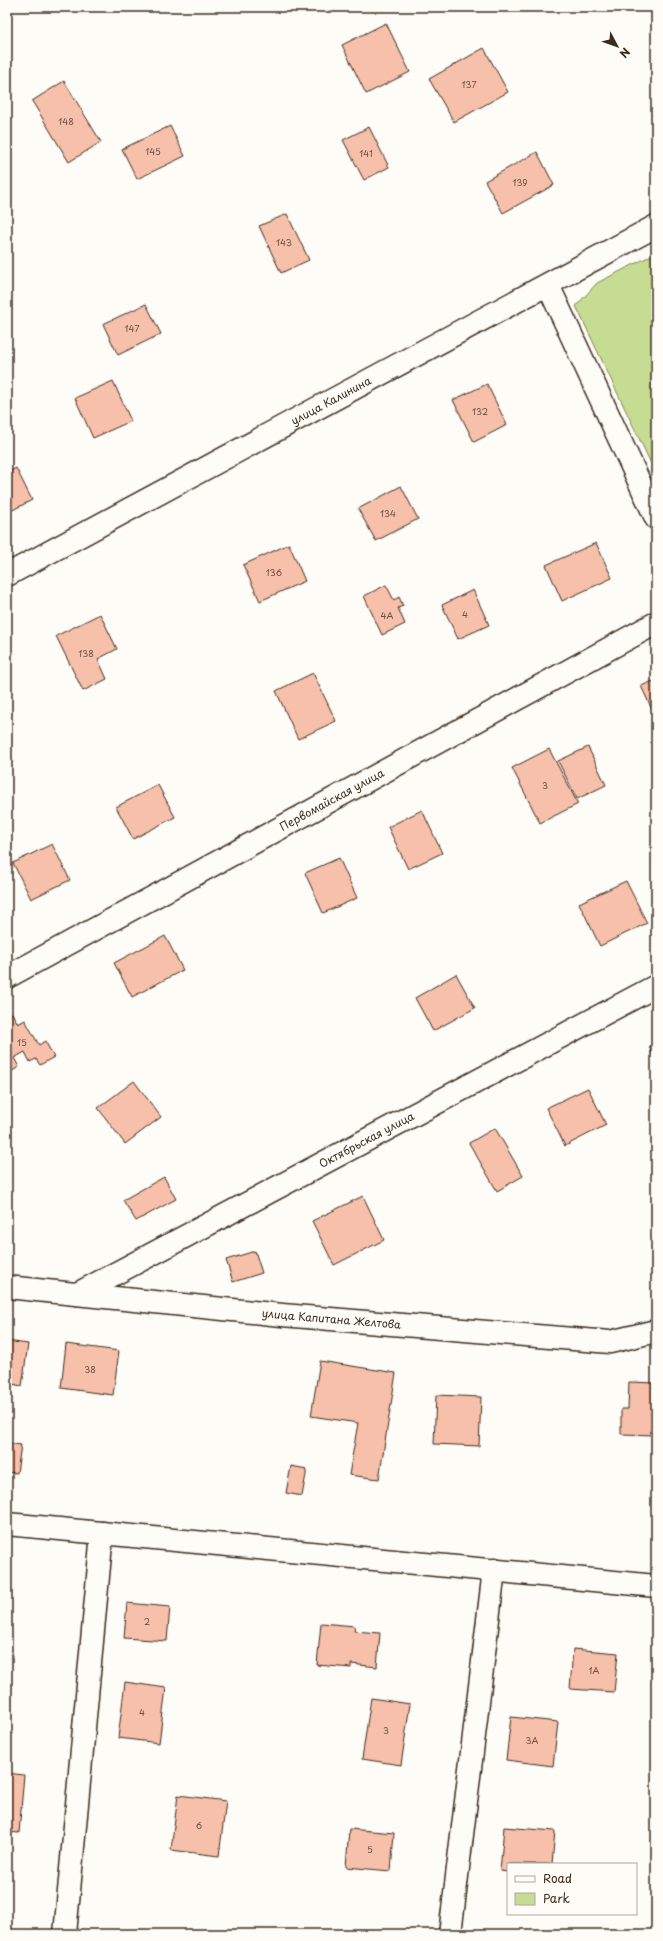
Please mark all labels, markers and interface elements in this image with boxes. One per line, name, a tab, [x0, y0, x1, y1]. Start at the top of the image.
north arrow	[597, 26, 637, 66]
text: N	[615, 44, 634, 62]
house number: 137	[462, 77, 476, 91]
house number: 148	[58, 114, 74, 128]
house number: 145	[145, 144, 161, 158]
house number: 141	[359, 146, 373, 160]
house number: 139	[512, 175, 528, 189]
house number: 143	[276, 235, 292, 249]
house number: 147	[125, 321, 139, 335]
street label: улица Калинина	[288, 372, 374, 429]
house number: 132	[472, 404, 488, 418]
house number: 134	[380, 506, 396, 520]
house number: 136	[266, 565, 282, 579]
house number: 4	[462, 607, 468, 621]
house number: 4А	[381, 608, 394, 622]
house number: 138	[78, 646, 94, 660]
street label: Первомайская улица	[276, 764, 387, 835]
house number: 3	[542, 778, 548, 792]
house number: 15	[17, 1035, 27, 1049]
street label: Октябрьская улица	[316, 1107, 417, 1172]
street label: улица Капитана Желтова	[261, 1304, 402, 1333]
house number: 38	[84, 1362, 96, 1376]
house number: 2	[144, 1614, 150, 1628]
house number: 1А	[589, 1663, 600, 1677]
house number: 4	[139, 1705, 145, 1719]
house number: 3	[383, 1723, 389, 1737]
house number: 3А	[526, 1733, 539, 1747]
house number: 6	[196, 1818, 202, 1832]
house number: 5	[367, 1842, 373, 1856]
legend	[507, 1863, 637, 1915]
text: Road	[543, 1869, 572, 1887]
text: Park	[543, 1889, 570, 1907]

